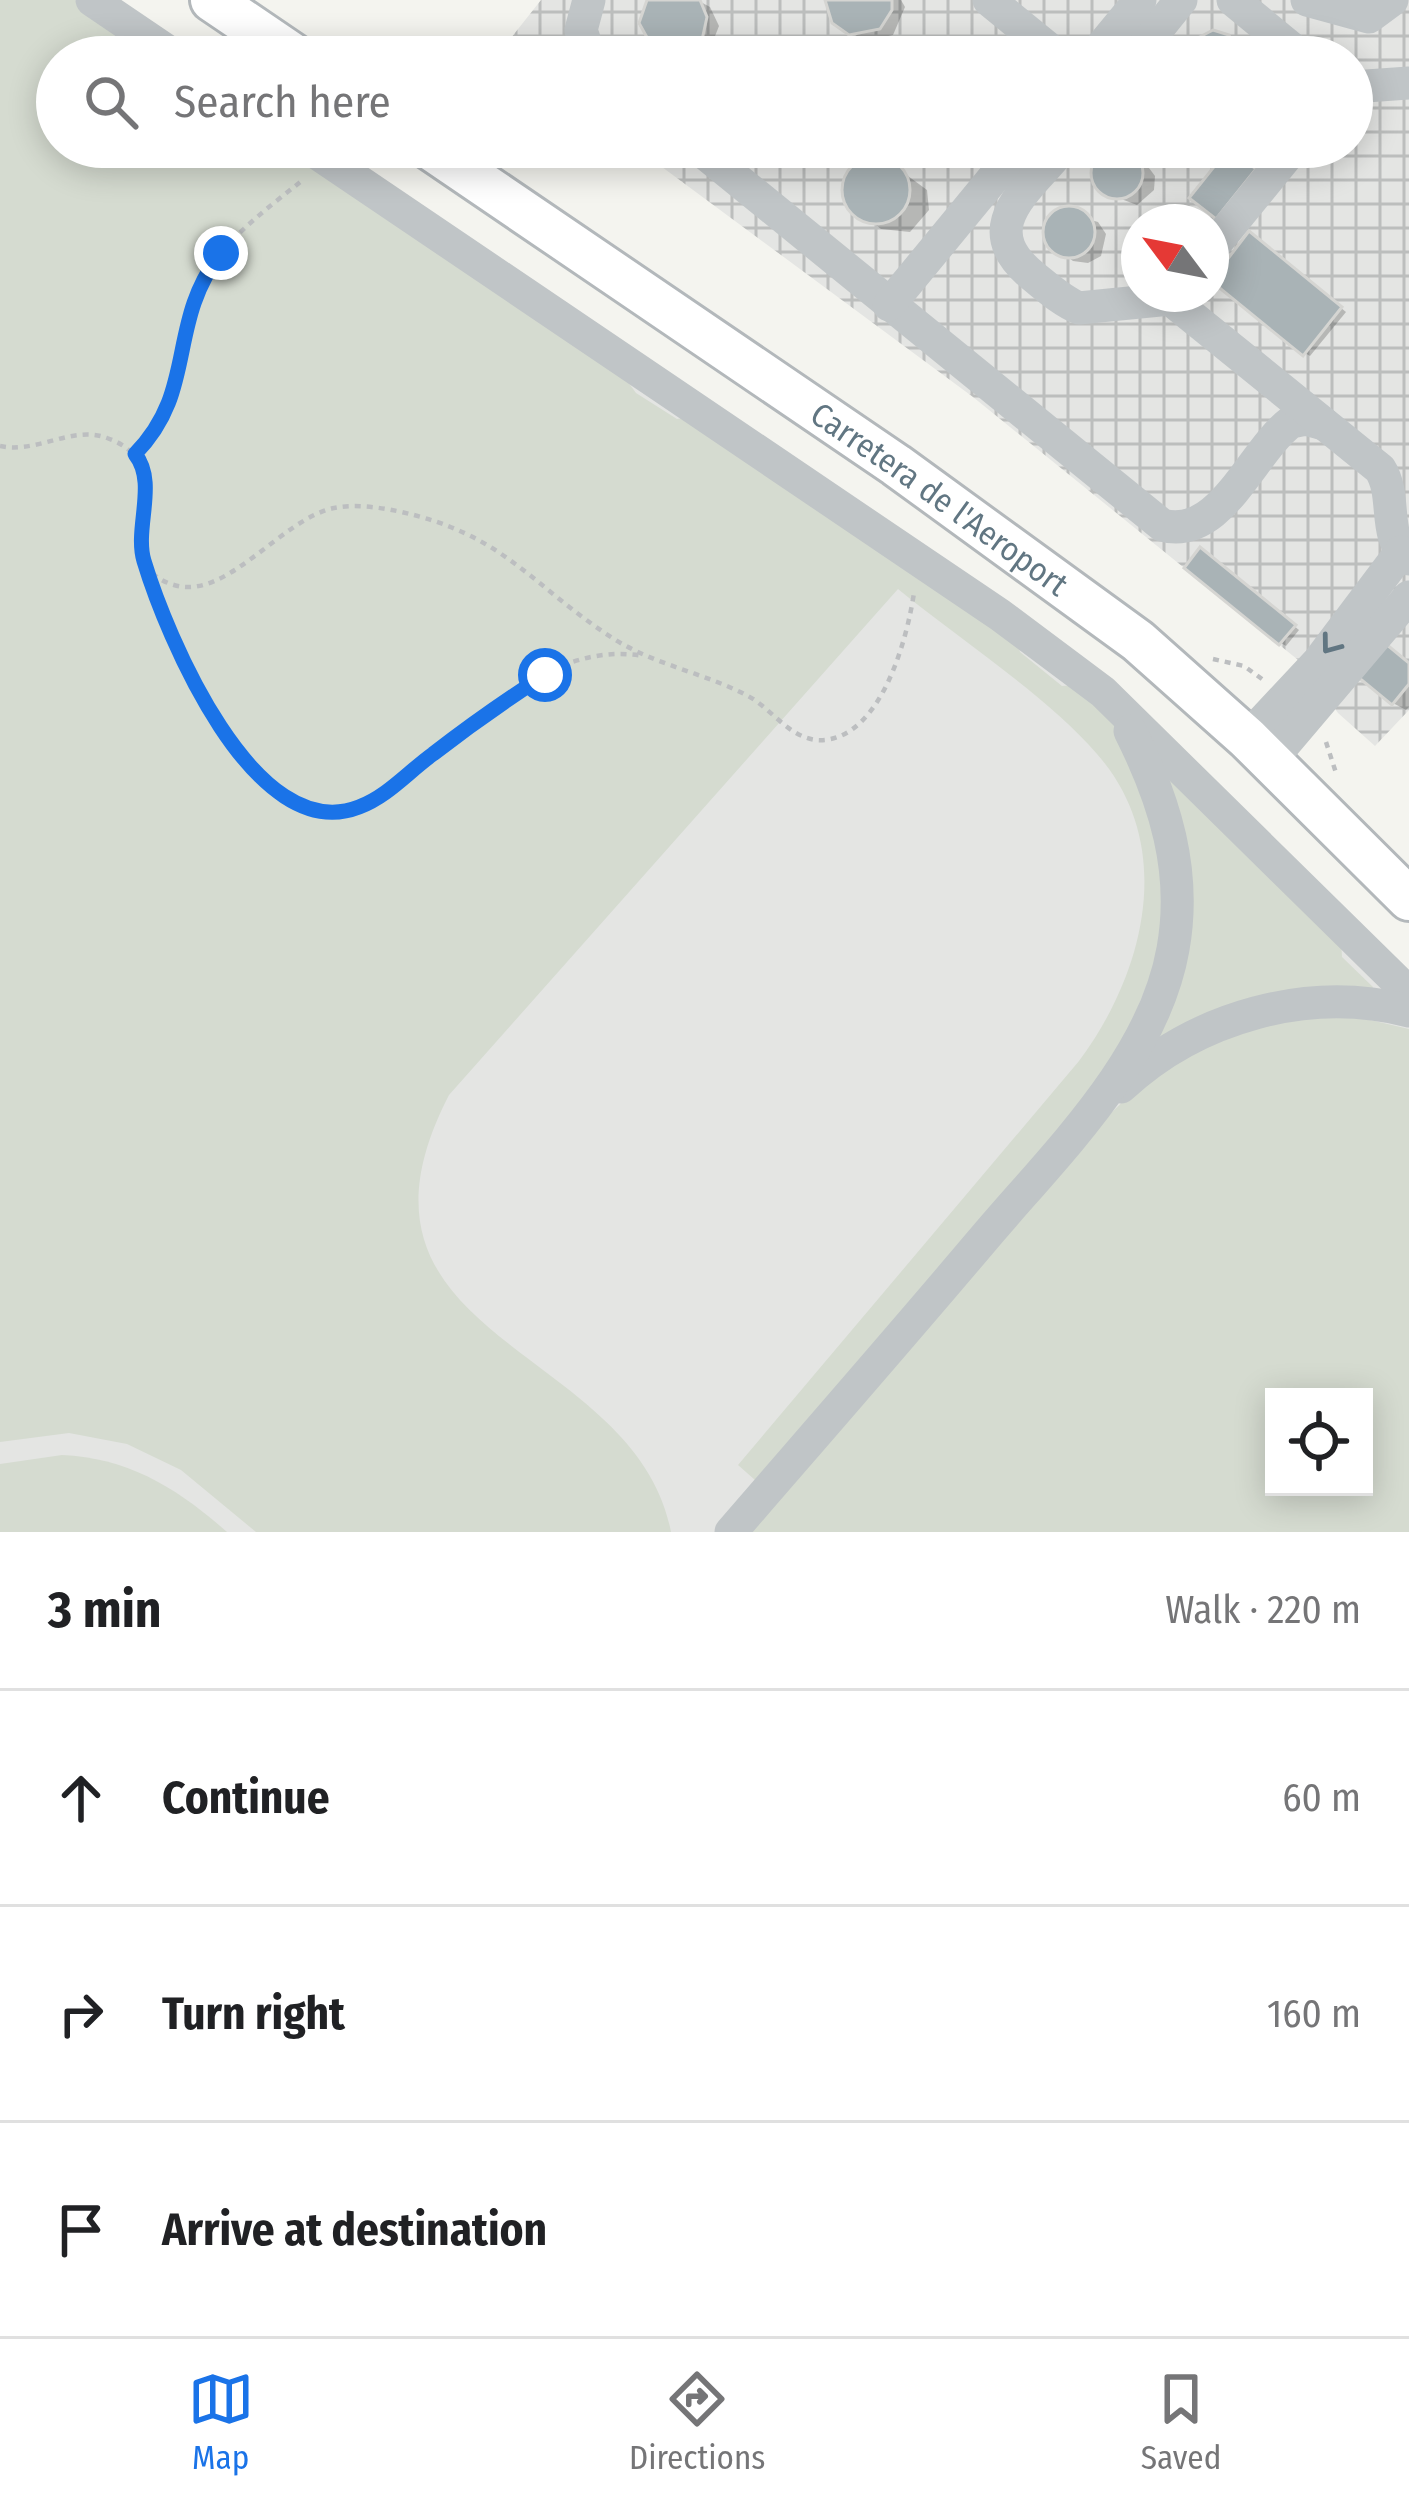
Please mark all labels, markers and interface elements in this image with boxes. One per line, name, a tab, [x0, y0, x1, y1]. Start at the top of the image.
search box	[36, 36, 1373, 168]
icon: search	[78, 69, 144, 135]
text: Search here	[174, 75, 391, 129]
north arrow	[1121, 204, 1229, 312]
route end	[194, 226, 248, 280]
street label: Carretera de l'Aeroport	[803, 394, 1076, 605]
one-way arrow	[1323, 632, 1344, 654]
route start	[518, 648, 572, 702]
map controls	[1265, 1388, 1373, 1496]
button: locate	[1265, 1388, 1373, 1496]
text: 3 min	[48, 1579, 162, 1641]
text: Walk · 220 m	[1165, 1587, 1361, 1633]
icon: ahead	[48, 1765, 114, 1831]
text: Continue	[162, 1771, 330, 1825]
text: 60 m	[1282, 1775, 1361, 1821]
icon: right	[48, 1981, 114, 2047]
text: Turn right	[162, 1987, 345, 2041]
text: 160 m	[1267, 1991, 1361, 2037]
icon: arrive	[48, 2197, 114, 2263]
text: Arrive at destination	[162, 2203, 547, 2257]
tab: Map	[188, 2366, 254, 2478]
tab: Directions	[629, 2366, 765, 2478]
tab: Saved	[1141, 2366, 1221, 2478]

